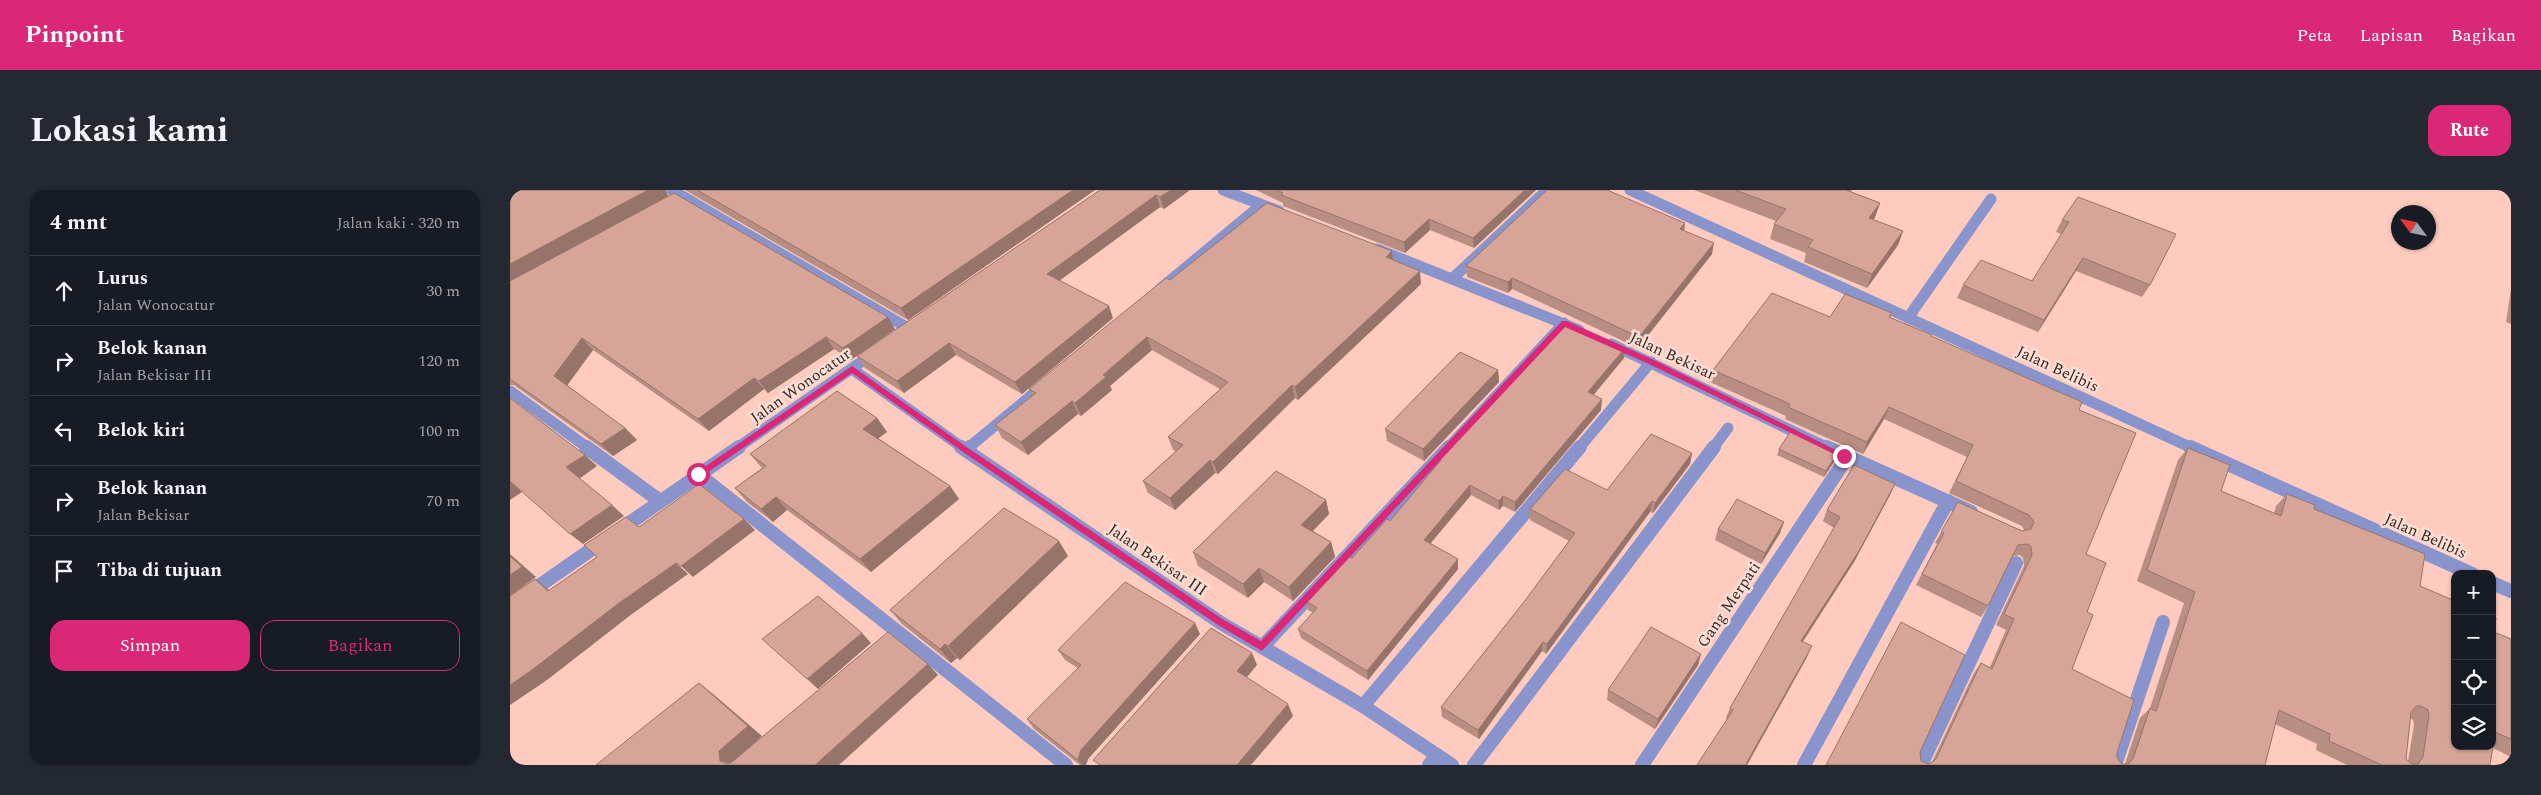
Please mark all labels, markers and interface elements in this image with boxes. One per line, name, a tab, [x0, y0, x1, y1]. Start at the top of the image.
text: Pinpoint	[25, 17, 124, 53]
text: Peta	[2297, 22, 2332, 49]
text: Lapisan	[2360, 22, 2423, 49]
text: Bagikan	[2451, 22, 2516, 49]
text: Lokasi kami	[30, 104, 229, 157]
button: Rute	[2428, 105, 2511, 156]
north arrow	[2391, 205, 2436, 250]
text: 4 mnt	[50, 207, 107, 239]
text: Jalan kaki · 320 m	[337, 211, 460, 235]
text: Lurus	[97, 264, 148, 293]
icon: ahead	[50, 277, 78, 305]
text: 30 m	[426, 279, 460, 303]
text: Jalan Wonocatur	[97, 293, 215, 317]
street label: Jalan Bekisar	[1626, 325, 1720, 386]
text: Belok kanan	[97, 334, 207, 363]
street label: Jalan Belibis	[2012, 339, 2103, 398]
street label: Jalan Wonocatur	[745, 342, 856, 429]
icon: right	[50, 347, 78, 375]
text: 120 m	[418, 349, 460, 373]
text: Jalan Bekisar III	[97, 363, 212, 387]
text: Belok kiri	[97, 416, 185, 445]
icon: left	[50, 417, 78, 445]
text: 100 m	[418, 419, 460, 443]
route end	[1833, 445, 1856, 468]
route start	[687, 463, 710, 486]
text: Belok kanan	[97, 474, 207, 503]
icon: right	[50, 487, 78, 515]
text: 70 m	[426, 489, 460, 513]
text: Jalan Bekisar	[97, 503, 189, 527]
street label: Jalan Belibis	[2380, 507, 2471, 565]
street label: Jalan Bekisar III	[1103, 518, 1212, 602]
text: Tiba di tujuan	[97, 556, 222, 585]
icon: arrive	[50, 557, 78, 585]
street label: Gang Merpati	[1691, 557, 1767, 652]
map controls	[2451, 570, 2496, 750]
button: +	[2451, 570, 2496, 615]
button: −	[2451, 615, 2496, 660]
button: Simpan	[50, 620, 250, 671]
button: Bagikan	[260, 620, 460, 671]
button: locate	[2451, 660, 2496, 705]
button: layers	[2451, 705, 2496, 750]

